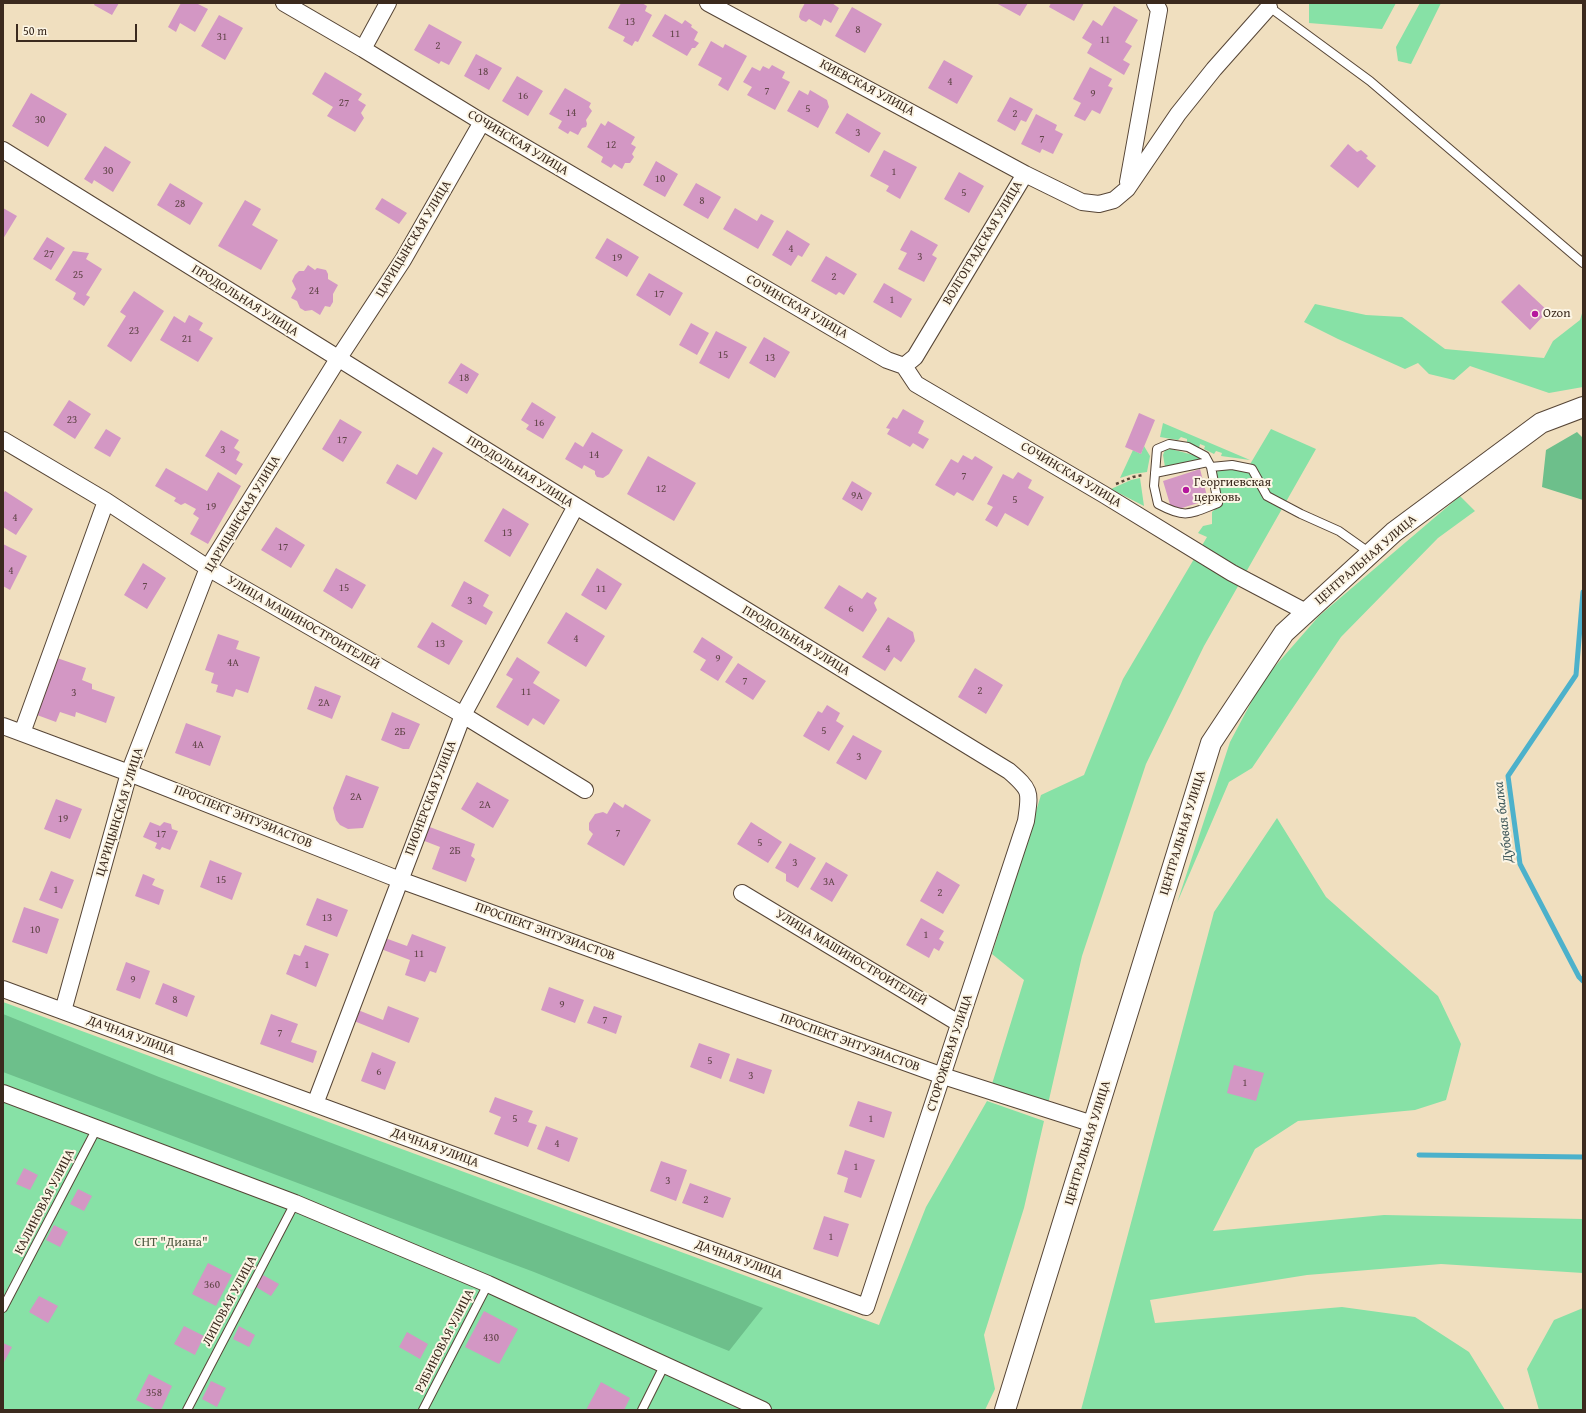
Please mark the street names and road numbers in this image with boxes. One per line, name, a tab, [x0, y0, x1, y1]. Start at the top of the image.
street label: КИЕВСКАЯ УЛИЦА	[817, 56, 917, 120]
street label: СОЧИНСКАЯ УЛИЦА	[465, 107, 571, 179]
street label: ЦАРИЦЫНСКАЯ УЛИЦА	[373, 178, 455, 300]
street label: ВОЛГОГРАДСКАЯ УЛИЦА	[940, 178, 1026, 308]
street label: ПРОДОЛЬНАЯ УЛИЦА	[189, 262, 301, 340]
street label: СОЧИНСКАЯ УЛИЦА	[743, 272, 851, 342]
street label: ПРОДОЛЬНАЯ УЛИЦА	[464, 433, 576, 511]
street label: СОЧИНСКАЯ УЛИЦА	[1018, 439, 1124, 511]
street label: ЦАРИЦЫНСКАЯ УЛИЦА	[202, 453, 284, 575]
street label: ЦЕНТРАЛЬНАЯ УЛИЦА	[1312, 512, 1420, 608]
street label: УЛИЦА МАШИНОСТРОИТЕЛЕЙ	[224, 573, 382, 673]
street label: ПРОДОЛЬНАЯ УЛИЦА	[739, 603, 853, 679]
street label: ПИОНЕРСКАЯ УЛИЦА	[402, 738, 460, 858]
street label: ЦАРИЦЫНСКАЯ УЛИЦА	[93, 746, 147, 878]
street label: ЦЕНТРАЛЬНАЯ УЛИЦА	[1157, 769, 1209, 897]
street label: ПРОСПЕКТ ЭНТУЗИАСТОВ	[172, 782, 314, 852]
street label: ПРОСПЕКТ ЭНТУЗИАСТОВ	[473, 899, 617, 965]
street label: УЛИЦА МАШИНОСТРОИТЕЛЕЙ	[773, 907, 929, 1009]
street label: СТОРОЖЕВАЯ УЛИЦА	[924, 992, 976, 1114]
street label: ПРОСПЕКТ ЭНТУЗИАСТОВ	[778, 1010, 922, 1076]
street label: ДАЧНАЯ УЛИЦА	[85, 1013, 177, 1059]
street label: ЦЕНТРАЛЬНАЯ УЛИЦА	[1062, 1079, 1114, 1207]
street label: ДАЧНАЯ УЛИЦА	[389, 1125, 481, 1171]
street label: КАЛИНОВАЯ УЛИЦА	[12, 1147, 78, 1257]
street label: ДАЧНАЯ УЛИЦА	[693, 1237, 785, 1283]
street label: ЛИПОВАЯ УЛИЦА	[200, 1253, 260, 1349]
street label: РЯБИНОВАЯ УЛИЦА	[412, 1287, 478, 1395]

